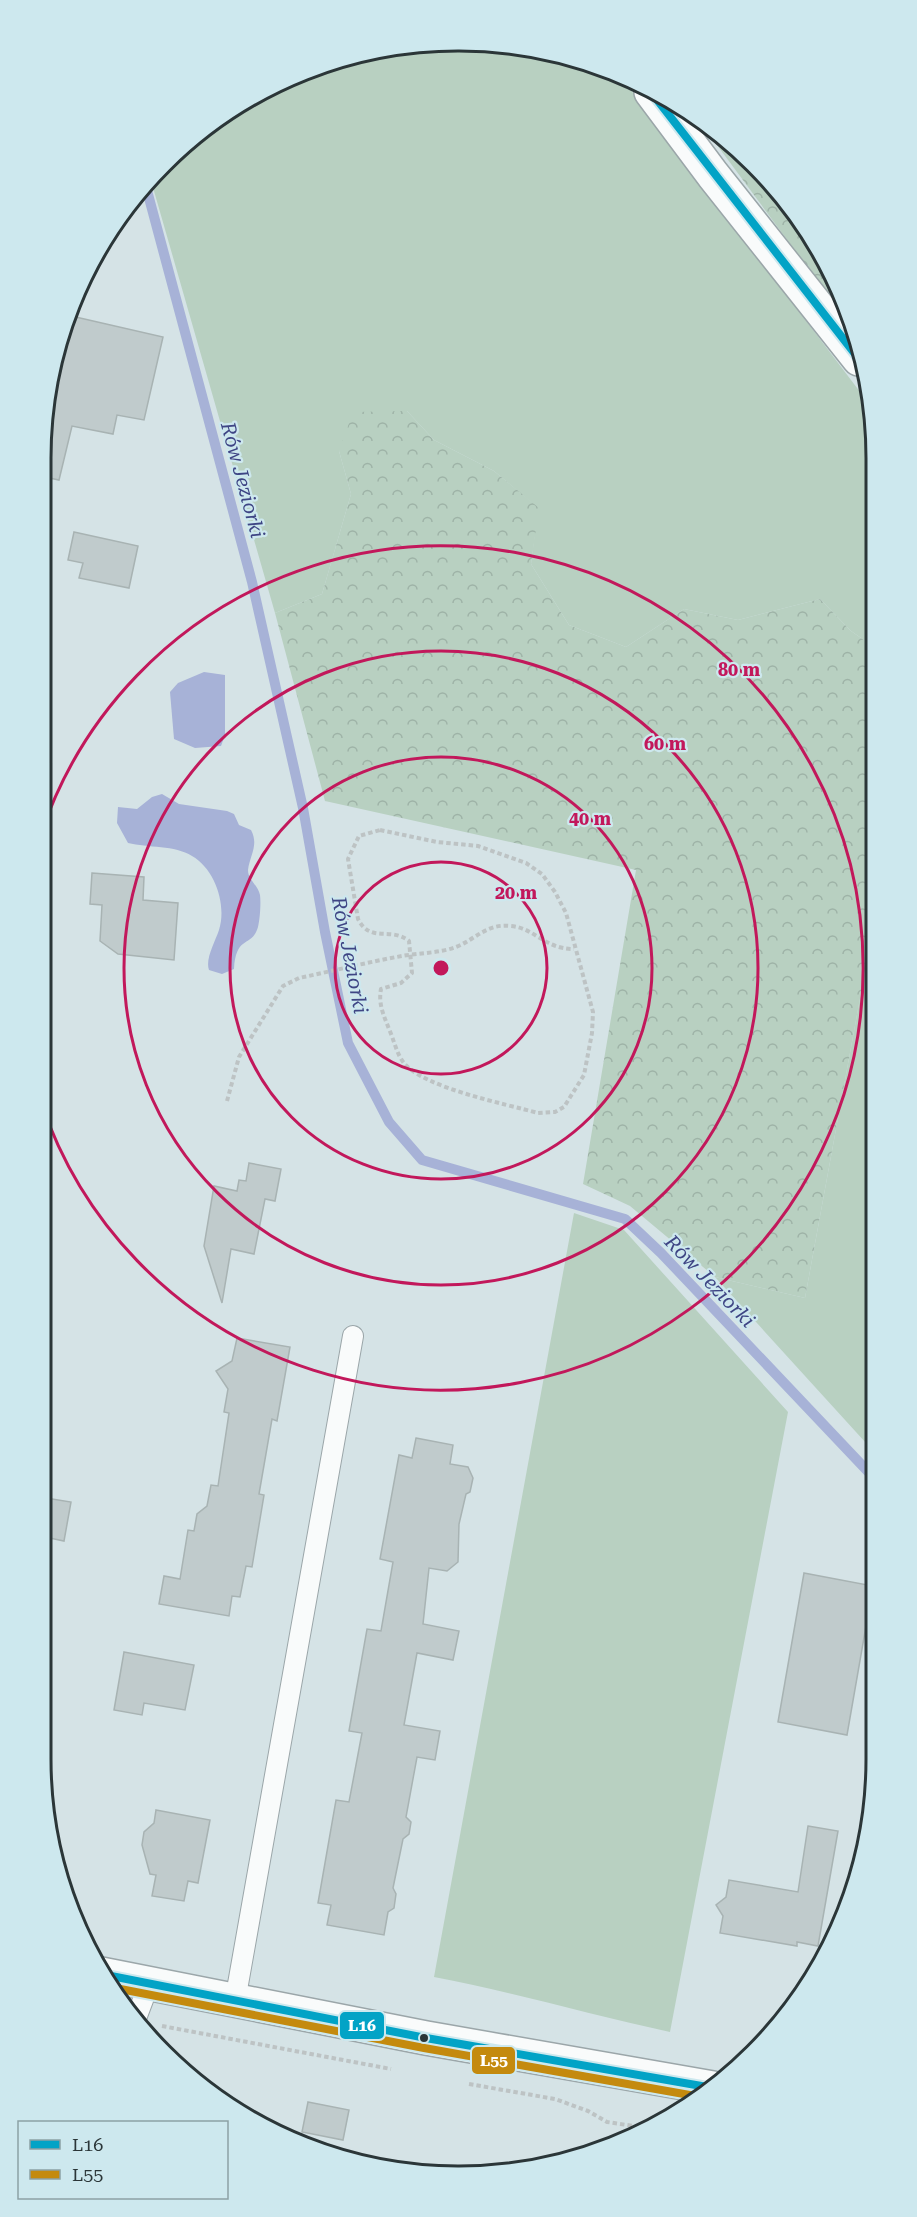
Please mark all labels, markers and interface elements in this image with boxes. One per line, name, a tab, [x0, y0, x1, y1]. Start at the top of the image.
water label: Rów Jeziorki	[216, 418, 270, 541]
text: 80 m	[718, 659, 761, 680]
text: 60 m	[644, 733, 687, 754]
text: 40 m	[569, 808, 612, 829]
text: 20 m	[495, 882, 538, 903]
water label: Rów Jeziorki	[327, 893, 373, 1016]
centre of rings	[431, 958, 451, 978]
water label: Rów Jeziorki	[659, 1229, 760, 1332]
line badge: L16	[339, 2011, 385, 2040]
text: L16	[348, 2016, 376, 2035]
unlabelled marker	[418, 2032, 430, 2044]
line badge: L55	[471, 2046, 516, 2075]
text: L55	[480, 2051, 508, 2070]
legend	[18, 2121, 228, 2199]
text: L16	[72, 2134, 103, 2155]
text: L55	[72, 2164, 103, 2185]

